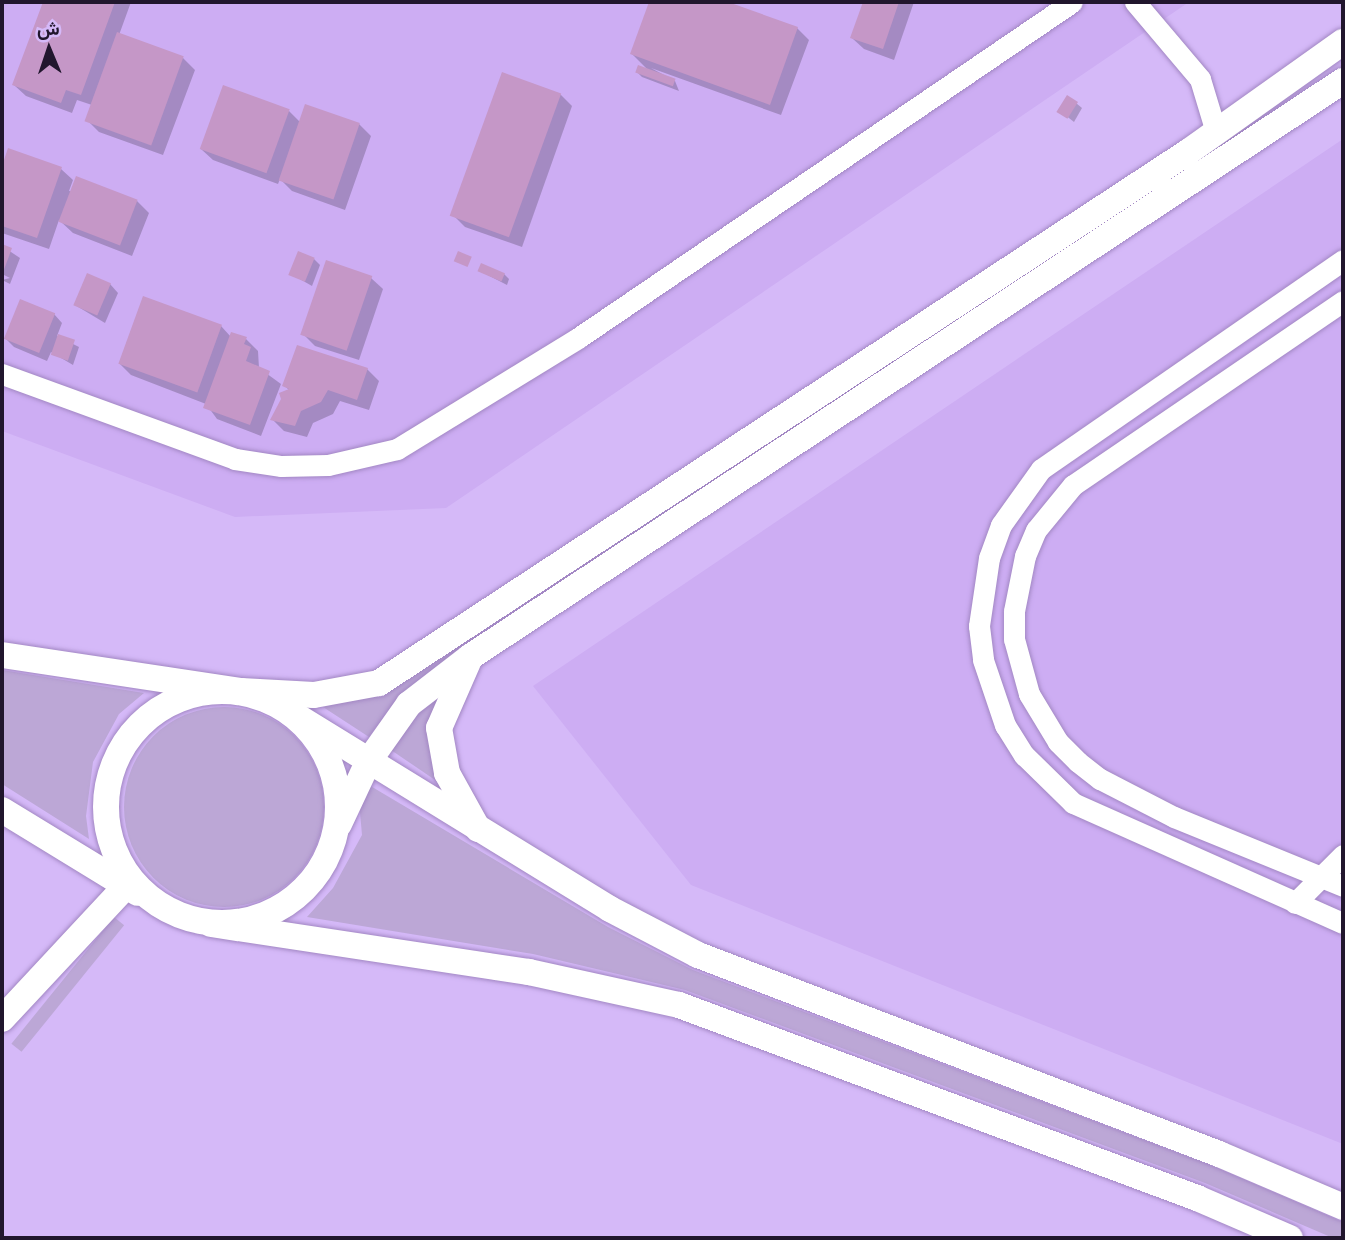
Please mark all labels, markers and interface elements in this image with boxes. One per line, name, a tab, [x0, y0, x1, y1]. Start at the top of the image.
north arrow	[14, 14, 84, 84]
text: ش	[36, 16, 60, 40]

